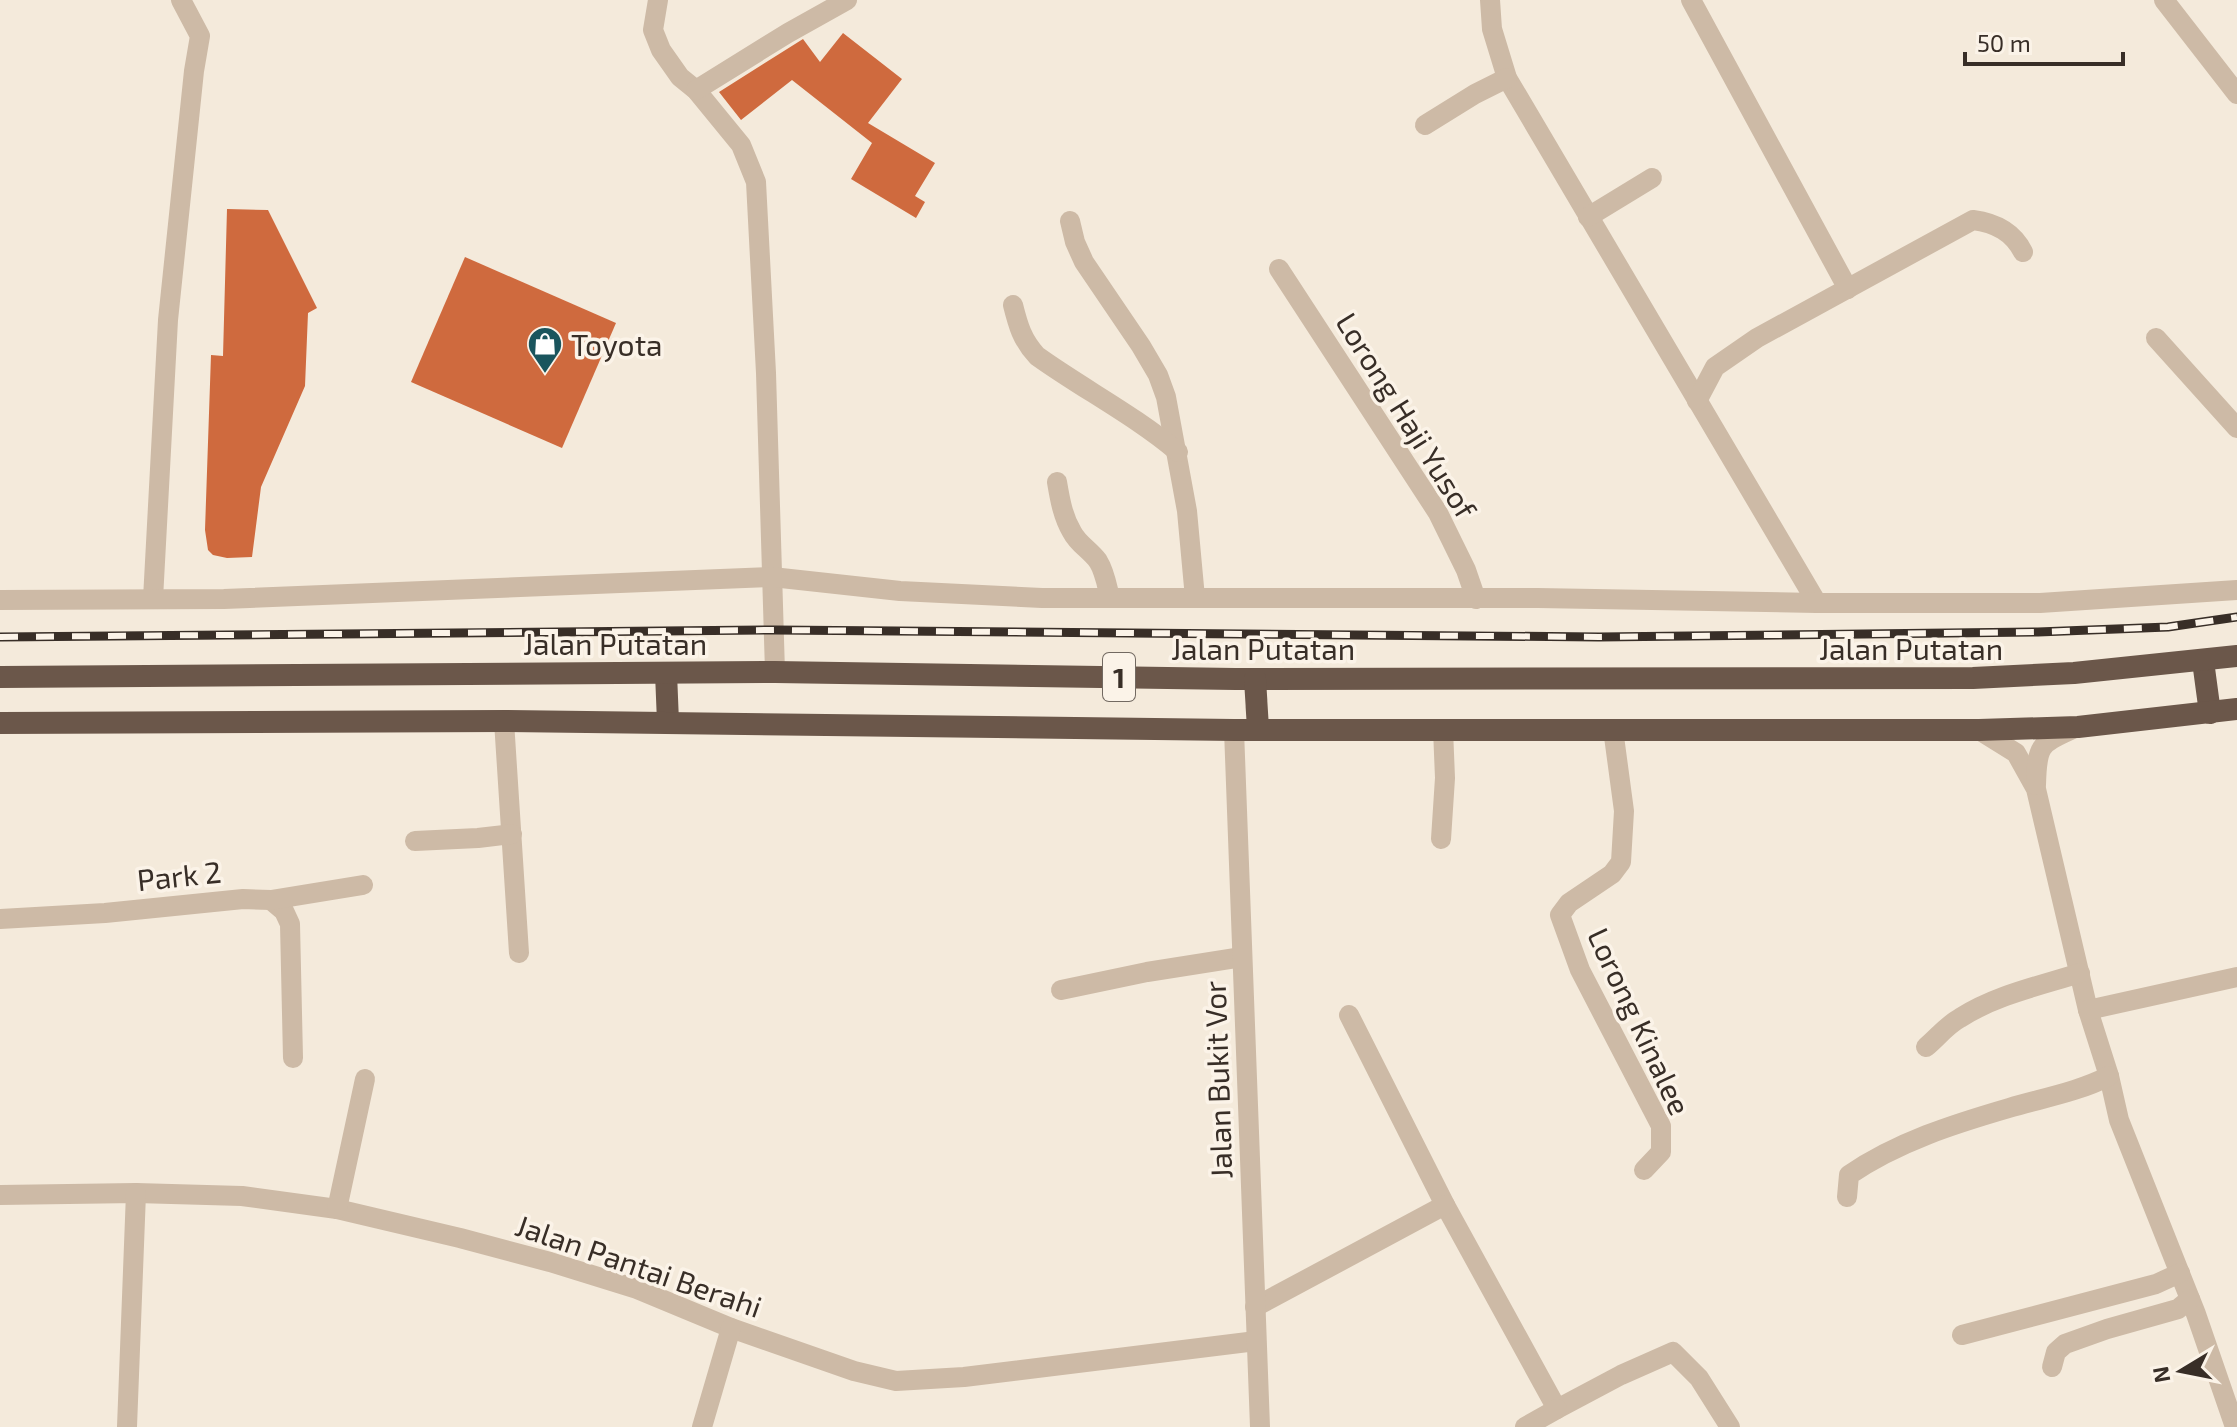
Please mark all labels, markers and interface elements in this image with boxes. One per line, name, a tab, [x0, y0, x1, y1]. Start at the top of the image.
scale bar	[1965, 16, 2123, 66]
text: 50 m	[1977, 28, 2031, 57]
street label: Lorong Haji Yusof	[1329, 306, 1485, 525]
shop icon: Toyota	[526, 325, 564, 375]
place label: Toyota	[571, 326, 663, 362]
street label: Jalan Putatan	[523, 625, 707, 661]
street label: Jalan Putatan	[1171, 630, 1355, 666]
street label: Jalan Putatan	[1819, 630, 2003, 666]
road number: 1	[1103, 653, 1135, 701]
street label: Park 2	[135, 853, 223, 897]
street label: Lorong Kinalee	[1581, 922, 1699, 1120]
street label: Jalan Bukit Vor	[1196, 980, 1238, 1180]
street label: Jalan Pantai Berahi	[511, 1206, 767, 1324]
north arrow	[2141, 1331, 2221, 1411]
text: N	[2146, 1365, 2175, 1385]

